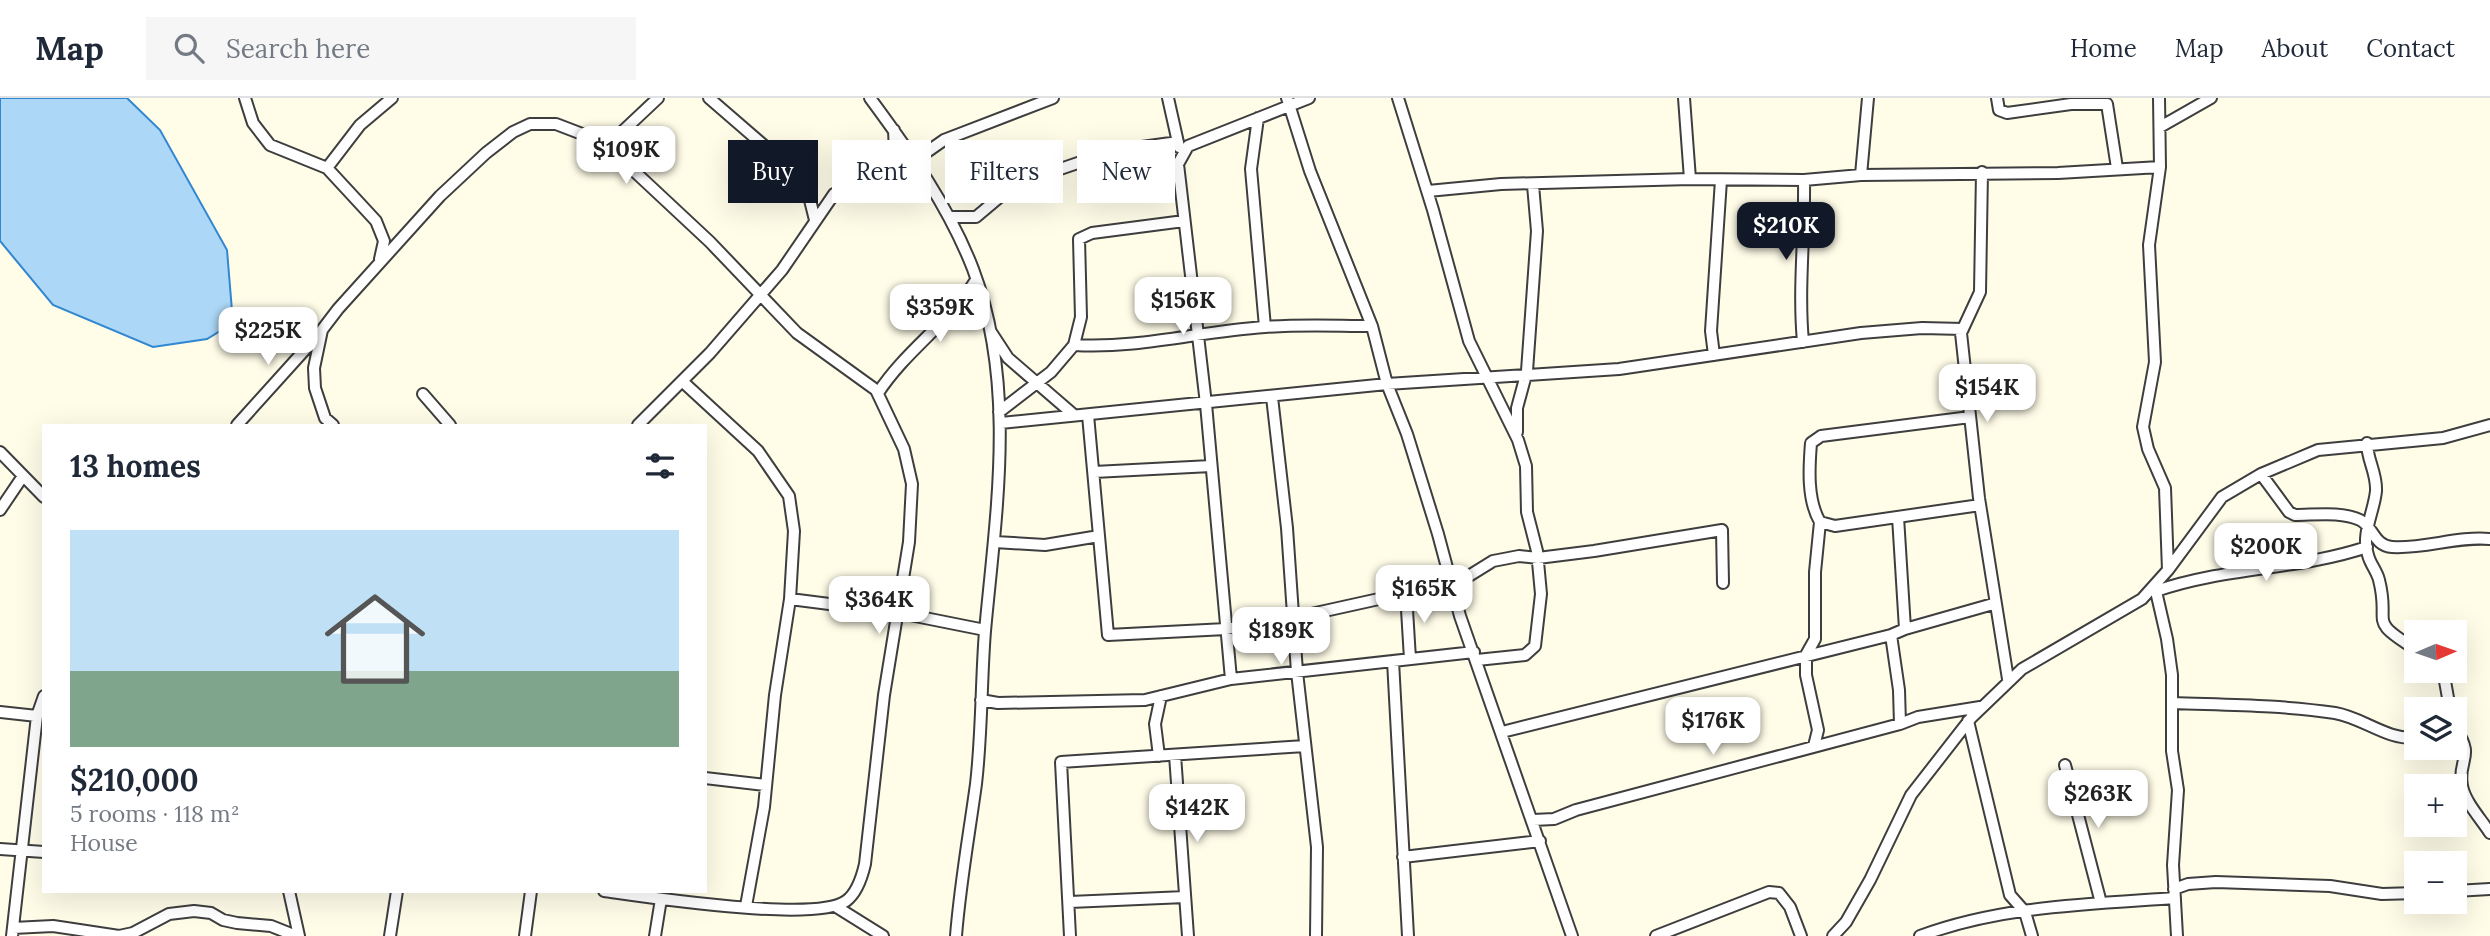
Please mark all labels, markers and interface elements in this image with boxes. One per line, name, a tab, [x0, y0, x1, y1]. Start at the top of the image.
search box	[146, 17, 636, 80]
text: Map	[35, 27, 104, 69]
icon: search	[170, 29, 208, 67]
text: Search here	[226, 32, 370, 65]
text: Home	[2070, 33, 2137, 64]
text: Map	[2175, 33, 2224, 64]
text: About	[2262, 33, 2328, 64]
text: Contact	[2366, 33, 2455, 64]
pin: $109K	[577, 126, 675, 186]
text: $109K	[592, 134, 660, 163]
chip: Buy	[728, 140, 818, 203]
chip: Rent	[832, 140, 931, 203]
chip: Filters	[945, 140, 1063, 203]
chip: New	[1077, 140, 1175, 203]
pin: $210K	[1737, 202, 1835, 262]
text: $210K	[1753, 210, 1819, 239]
pin: $156K	[1134, 278, 1232, 337]
pin: $359K	[891, 285, 989, 344]
text: $156K	[1151, 285, 1215, 314]
text: $359K	[906, 292, 974, 321]
pin: $225K	[219, 308, 317, 367]
text: $225K	[235, 315, 301, 344]
pin: $154K	[1938, 364, 2036, 424]
text: $154K	[1955, 372, 2019, 401]
text: 13 homes	[70, 447, 201, 485]
icon: filters	[641, 447, 679, 485]
pin: $200K	[2217, 524, 2315, 583]
text: $200K	[2230, 531, 2302, 560]
pin: $165K	[1375, 566, 1473, 625]
text: $165K	[1392, 573, 1456, 602]
icon: home	[312, 576, 438, 702]
pin: $364K	[830, 576, 928, 636]
text: $364K	[845, 584, 913, 613]
pin: $189K	[1232, 608, 1330, 667]
text: $189K	[1248, 615, 1314, 644]
north arrow	[2404, 620, 2468, 682]
map controls	[2404, 620, 2467, 914]
button: layers	[2404, 697, 2467, 760]
pin: $176K	[1664, 698, 1762, 757]
text: $176K	[1681, 705, 1745, 734]
text: $210,000	[70, 761, 199, 799]
pin: $263K	[2049, 770, 2147, 830]
button: +	[2404, 774, 2467, 837]
text: $263K	[2064, 778, 2132, 807]
pin: $142K	[1148, 784, 1246, 844]
text: $142K	[1165, 792, 1229, 821]
text: 5 rooms · 118 m²	[70, 799, 240, 828]
text: House	[70, 828, 138, 857]
button: −	[2404, 851, 2467, 914]

